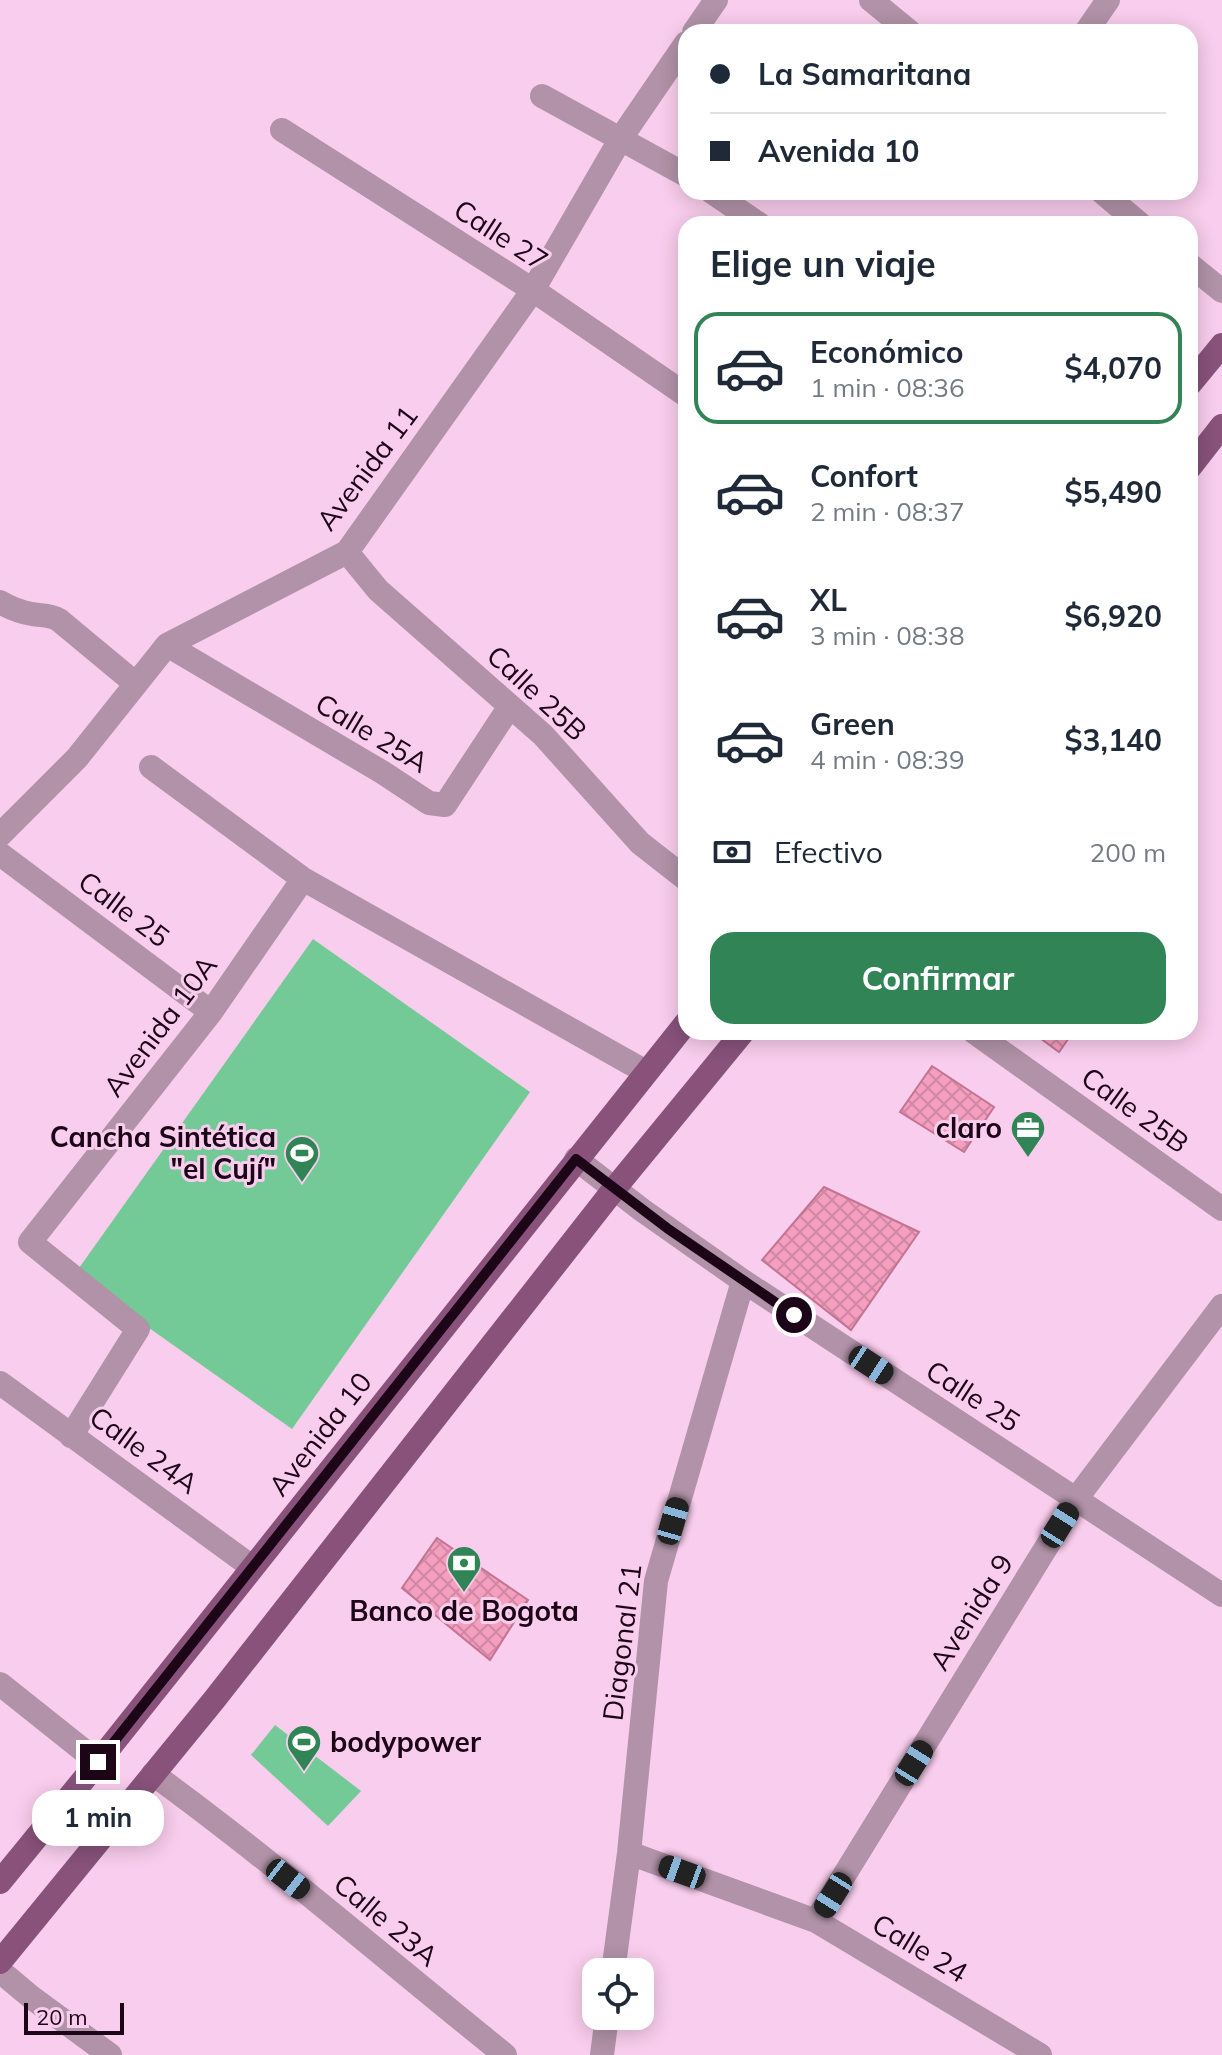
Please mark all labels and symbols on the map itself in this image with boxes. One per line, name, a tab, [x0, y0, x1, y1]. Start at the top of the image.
street label: Calle 27	[448, 191, 555, 278]
street label: Avenida 11	[308, 398, 425, 537]
street label: Calle 25B	[480, 638, 595, 748]
street label: Calle 25A	[309, 685, 435, 780]
street label: Calle 25	[72, 863, 177, 954]
street label: Avenida 10A	[95, 948, 224, 1103]
street label: Calle 25B	[1075, 1059, 1196, 1160]
office icon: claro	[1009, 1109, 1047, 1159]
place label: claro	[936, 1110, 1002, 1145]
place label: Cancha Sintética "el Cují"	[50, 1119, 276, 1186]
sports icon: Cancha Sintética "el Cují"	[283, 1134, 321, 1184]
route start	[776, 1297, 812, 1333]
car	[844, 1342, 898, 1388]
street label: Calle 25	[920, 1352, 1027, 1439]
street label: Avenida 10	[260, 1365, 379, 1503]
street label: Calle 24A	[83, 1399, 206, 1501]
car	[655, 1495, 691, 1547]
car	[1037, 1498, 1083, 1552]
bank icon: Banco de Bogota	[445, 1544, 483, 1594]
street label: Avenida 9	[921, 1547, 1020, 1676]
street label: Diagonal 21	[595, 1561, 649, 1723]
place label: Banco de Bogota	[349, 1593, 579, 1628]
sports icon: bodypower	[285, 1723, 323, 1773]
place label: bodypower	[330, 1724, 481, 1759]
car	[891, 1736, 937, 1790]
route end	[80, 1744, 116, 1780]
callout: 1 min	[32, 1790, 164, 1846]
car	[655, 1853, 709, 1891]
car	[262, 1855, 314, 1903]
street label: Calle 23A	[327, 1866, 446, 1974]
car	[810, 1868, 856, 1922]
street label: Calle 24	[866, 1906, 974, 1990]
scale bar	[24, 1999, 124, 2035]

